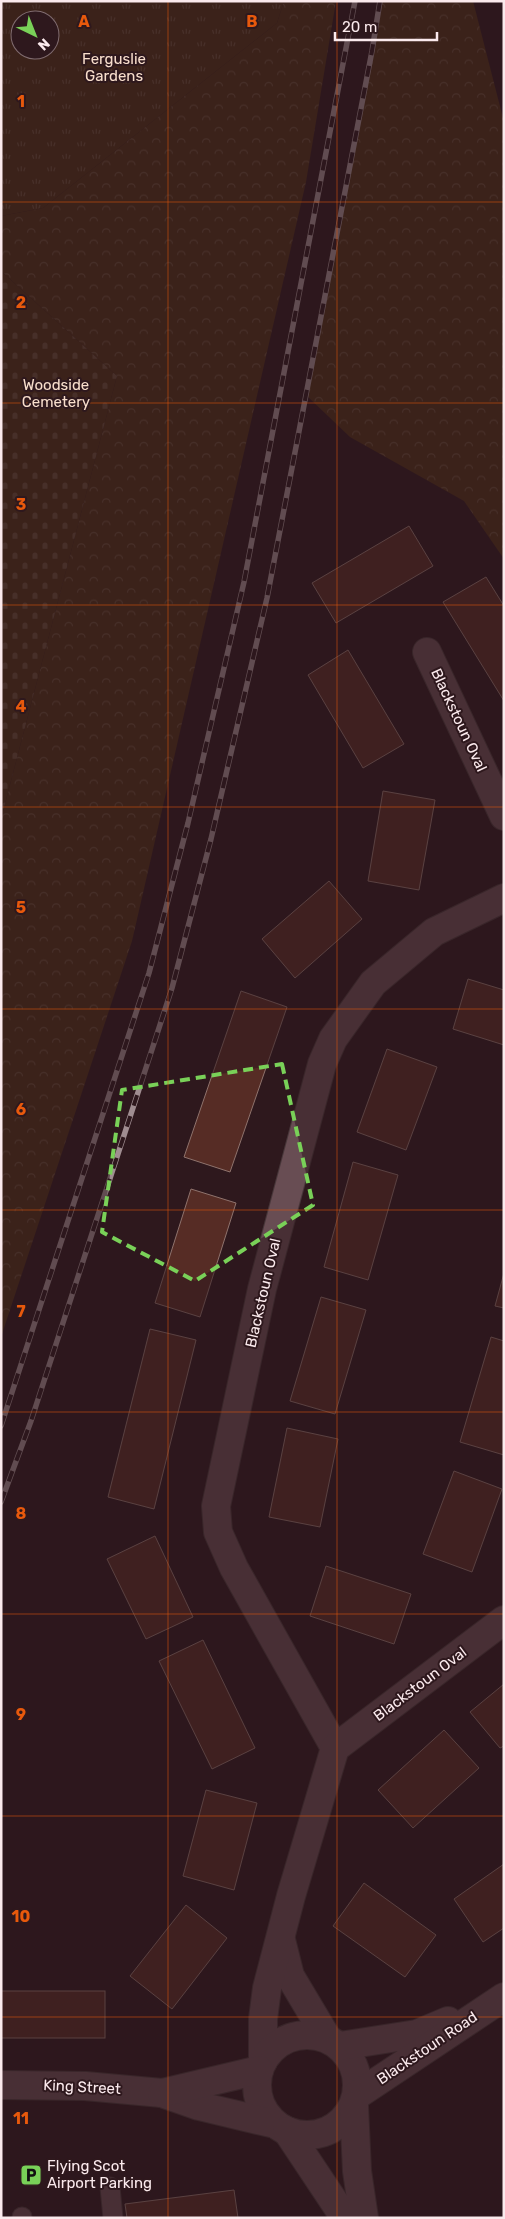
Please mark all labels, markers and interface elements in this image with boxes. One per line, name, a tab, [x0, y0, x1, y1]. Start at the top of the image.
north arrow	[10, 10, 60, 60]
scale bar	[335, 10, 438, 42]
text: A	[78, 12, 90, 31]
text: B	[246, 12, 258, 31]
text: 20 m	[342, 18, 377, 36]
text: N	[34, 34, 53, 54]
park label: Ferguslie Gardens	[82, 50, 146, 85]
text: 1	[17, 92, 25, 111]
text: 2	[16, 293, 26, 312]
park label: Woodside Cemetery	[22, 376, 90, 411]
text: 3	[16, 495, 26, 514]
street label: Blackstoun Oval	[427, 666, 491, 774]
text: 4	[16, 697, 27, 716]
text: 5	[16, 898, 26, 917]
text: 6	[16, 1100, 26, 1119]
street label: Blackstoun Oval	[242, 1236, 284, 1350]
text: 7	[16, 1302, 26, 1321]
text: 8	[16, 1504, 27, 1523]
street label: Blackstoun Oval	[370, 1643, 470, 1725]
text: 9	[16, 1705, 26, 1724]
text: 10	[12, 1907, 31, 1926]
street label: Blackstoun Road	[373, 2008, 481, 2088]
street label: King Street	[43, 2076, 121, 2098]
text: 11	[13, 2109, 29, 2128]
place label: Flying Scot Airport Parking	[47, 2157, 152, 2192]
parking icon: Flying Scot Airport Parking	[19, 2163, 43, 2187]

